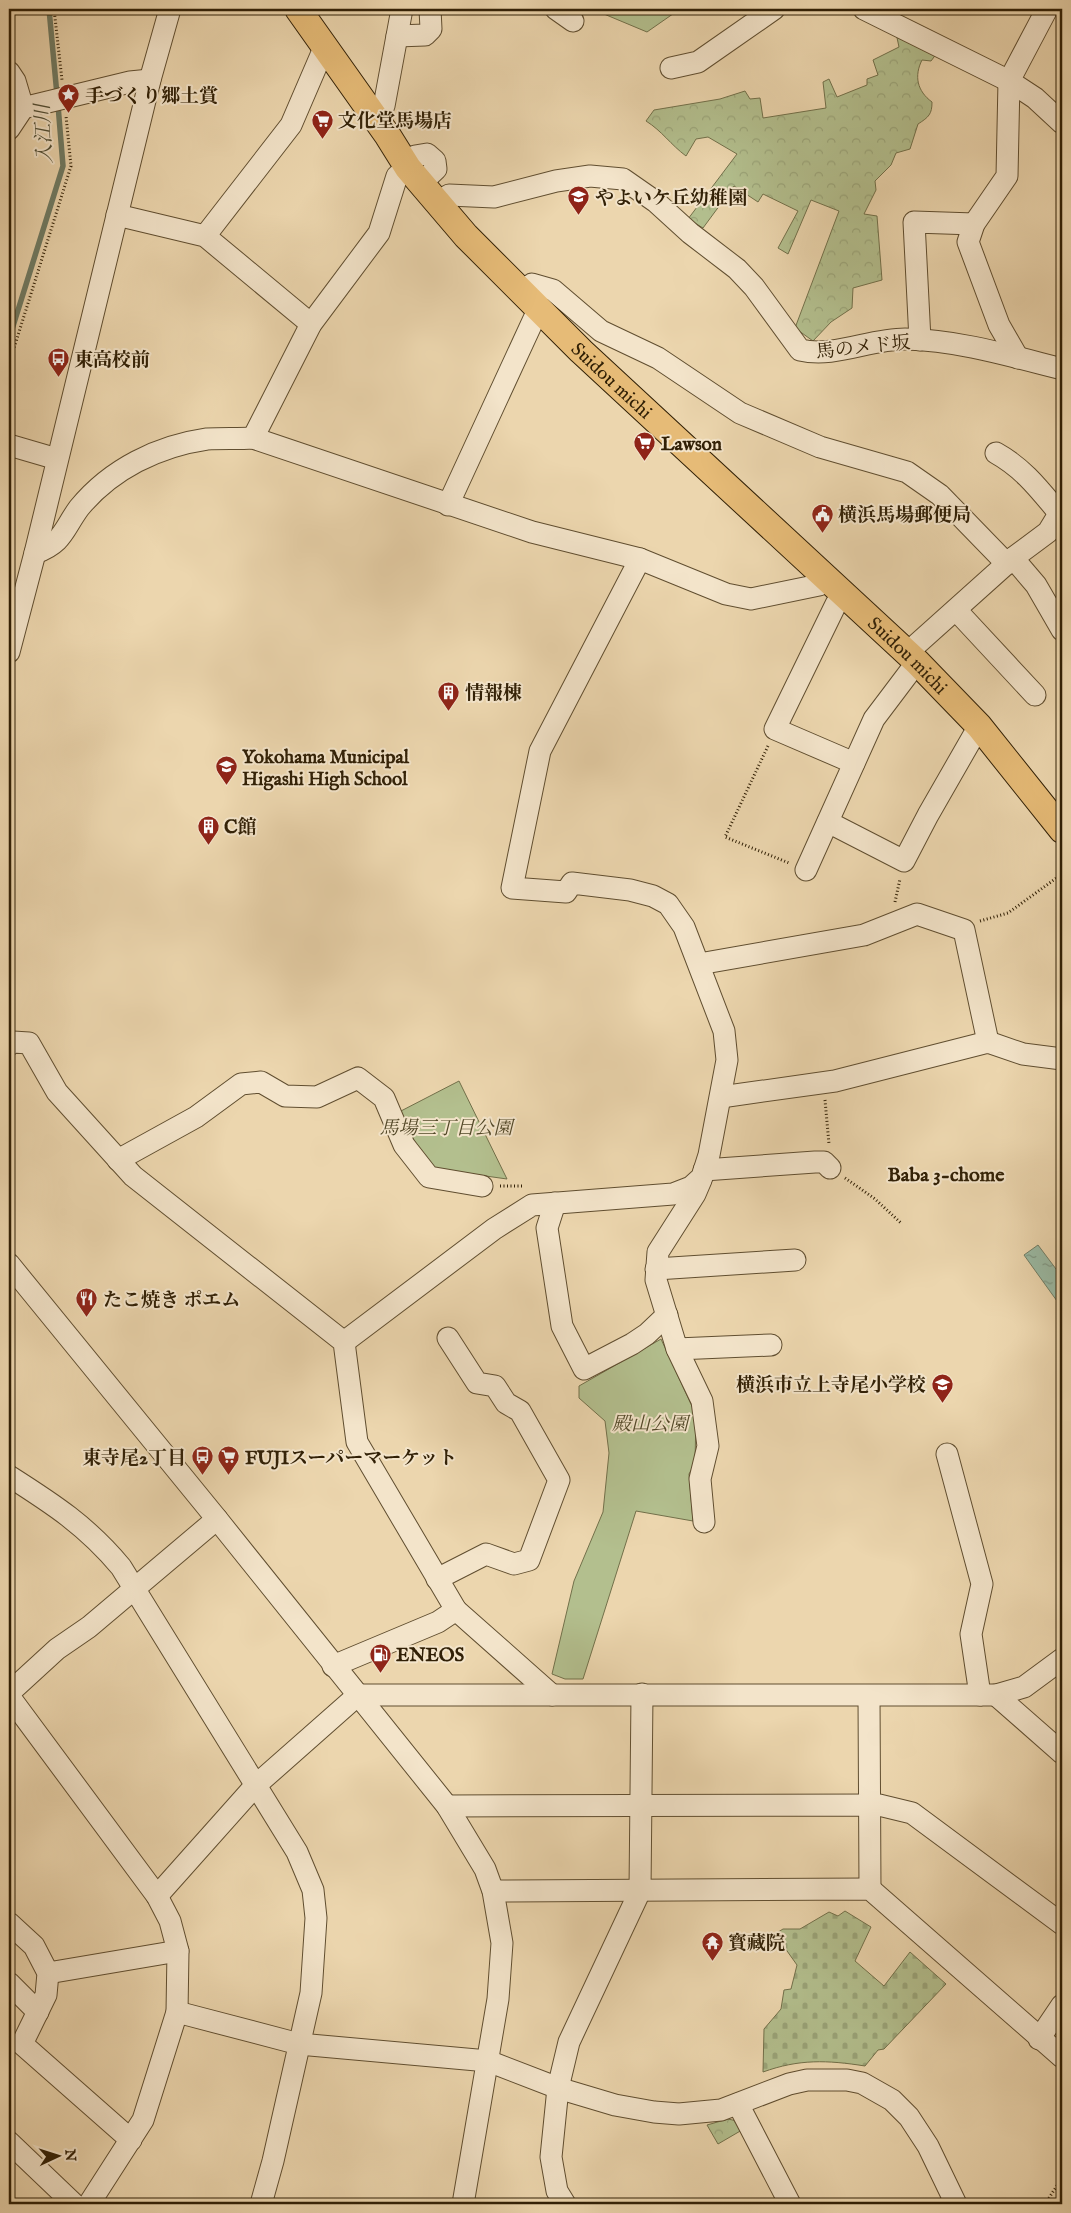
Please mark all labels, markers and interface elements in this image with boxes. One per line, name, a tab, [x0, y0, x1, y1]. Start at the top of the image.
place icon: 手づくり郷土賞	[57, 83, 81, 114]
place label: 手づくり郷土賞	[85, 85, 218, 109]
water label: 入江川	[30, 101, 59, 165]
supermarket icon: 文化堂馬場店	[310, 108, 334, 139]
place label: 文化堂馬場店	[338, 110, 452, 134]
school or university icon: やよいケ丘幼稚園	[567, 185, 591, 216]
place label: やよいケ丘幼稚園	[595, 187, 747, 211]
street label: 馬のメド坂	[815, 331, 912, 365]
street label: Suidou michi	[565, 338, 656, 425]
bus stop icon: 東高校前	[46, 347, 70, 378]
place label: 東高校前	[74, 349, 150, 373]
supermarket icon: Lawson	[633, 431, 657, 462]
place label: Lawson	[661, 433, 722, 457]
public building icon: 横浜馬場郵便局	[810, 502, 834, 533]
place label: 横浜馬場郵便局	[838, 504, 971, 528]
street label: Suidou michi	[862, 612, 952, 700]
building icon: 情報棟	[437, 680, 461, 711]
place label: 情報棟	[465, 682, 522, 706]
place label: Yokohama Municipal Higashi High School	[242, 746, 410, 792]
school or university icon: Yokohama Municipal Higashi High School	[214, 755, 238, 786]
building icon: C館	[196, 814, 220, 845]
place label: C館	[224, 816, 257, 840]
park label: 馬場三丁目公園	[379, 1117, 515, 1141]
district label: Baba 3-chome	[888, 1163, 1005, 1188]
restaurant icon: たこ焼き ポエム	[75, 1287, 99, 1318]
place label: たこ焼き ポエム	[103, 1289, 240, 1313]
school or university icon: 横浜市立上寺尾小学校	[930, 1372, 954, 1403]
place label: 横浜市立上寺尾小学校	[736, 1374, 926, 1398]
park label: 殿山公園	[612, 1413, 691, 1437]
bus stop icon: 東寺尾2丁目	[190, 1445, 214, 1476]
supermarket icon: FUJIスーパーマーケット	[217, 1445, 241, 1476]
place label: 東寺尾2丁目	[82, 1447, 186, 1471]
place label: FUJIスーパーマーケット	[245, 1447, 457, 1471]
fuel station icon: ENEOS	[368, 1642, 392, 1673]
place label: ENEOS	[396, 1644, 465, 1668]
temple icon: 寳藏院	[700, 1930, 724, 1961]
place label: 寳藏院	[728, 1932, 785, 1956]
north arrow	[32, 2130, 82, 2180]
text: N	[61, 2147, 79, 2162]

